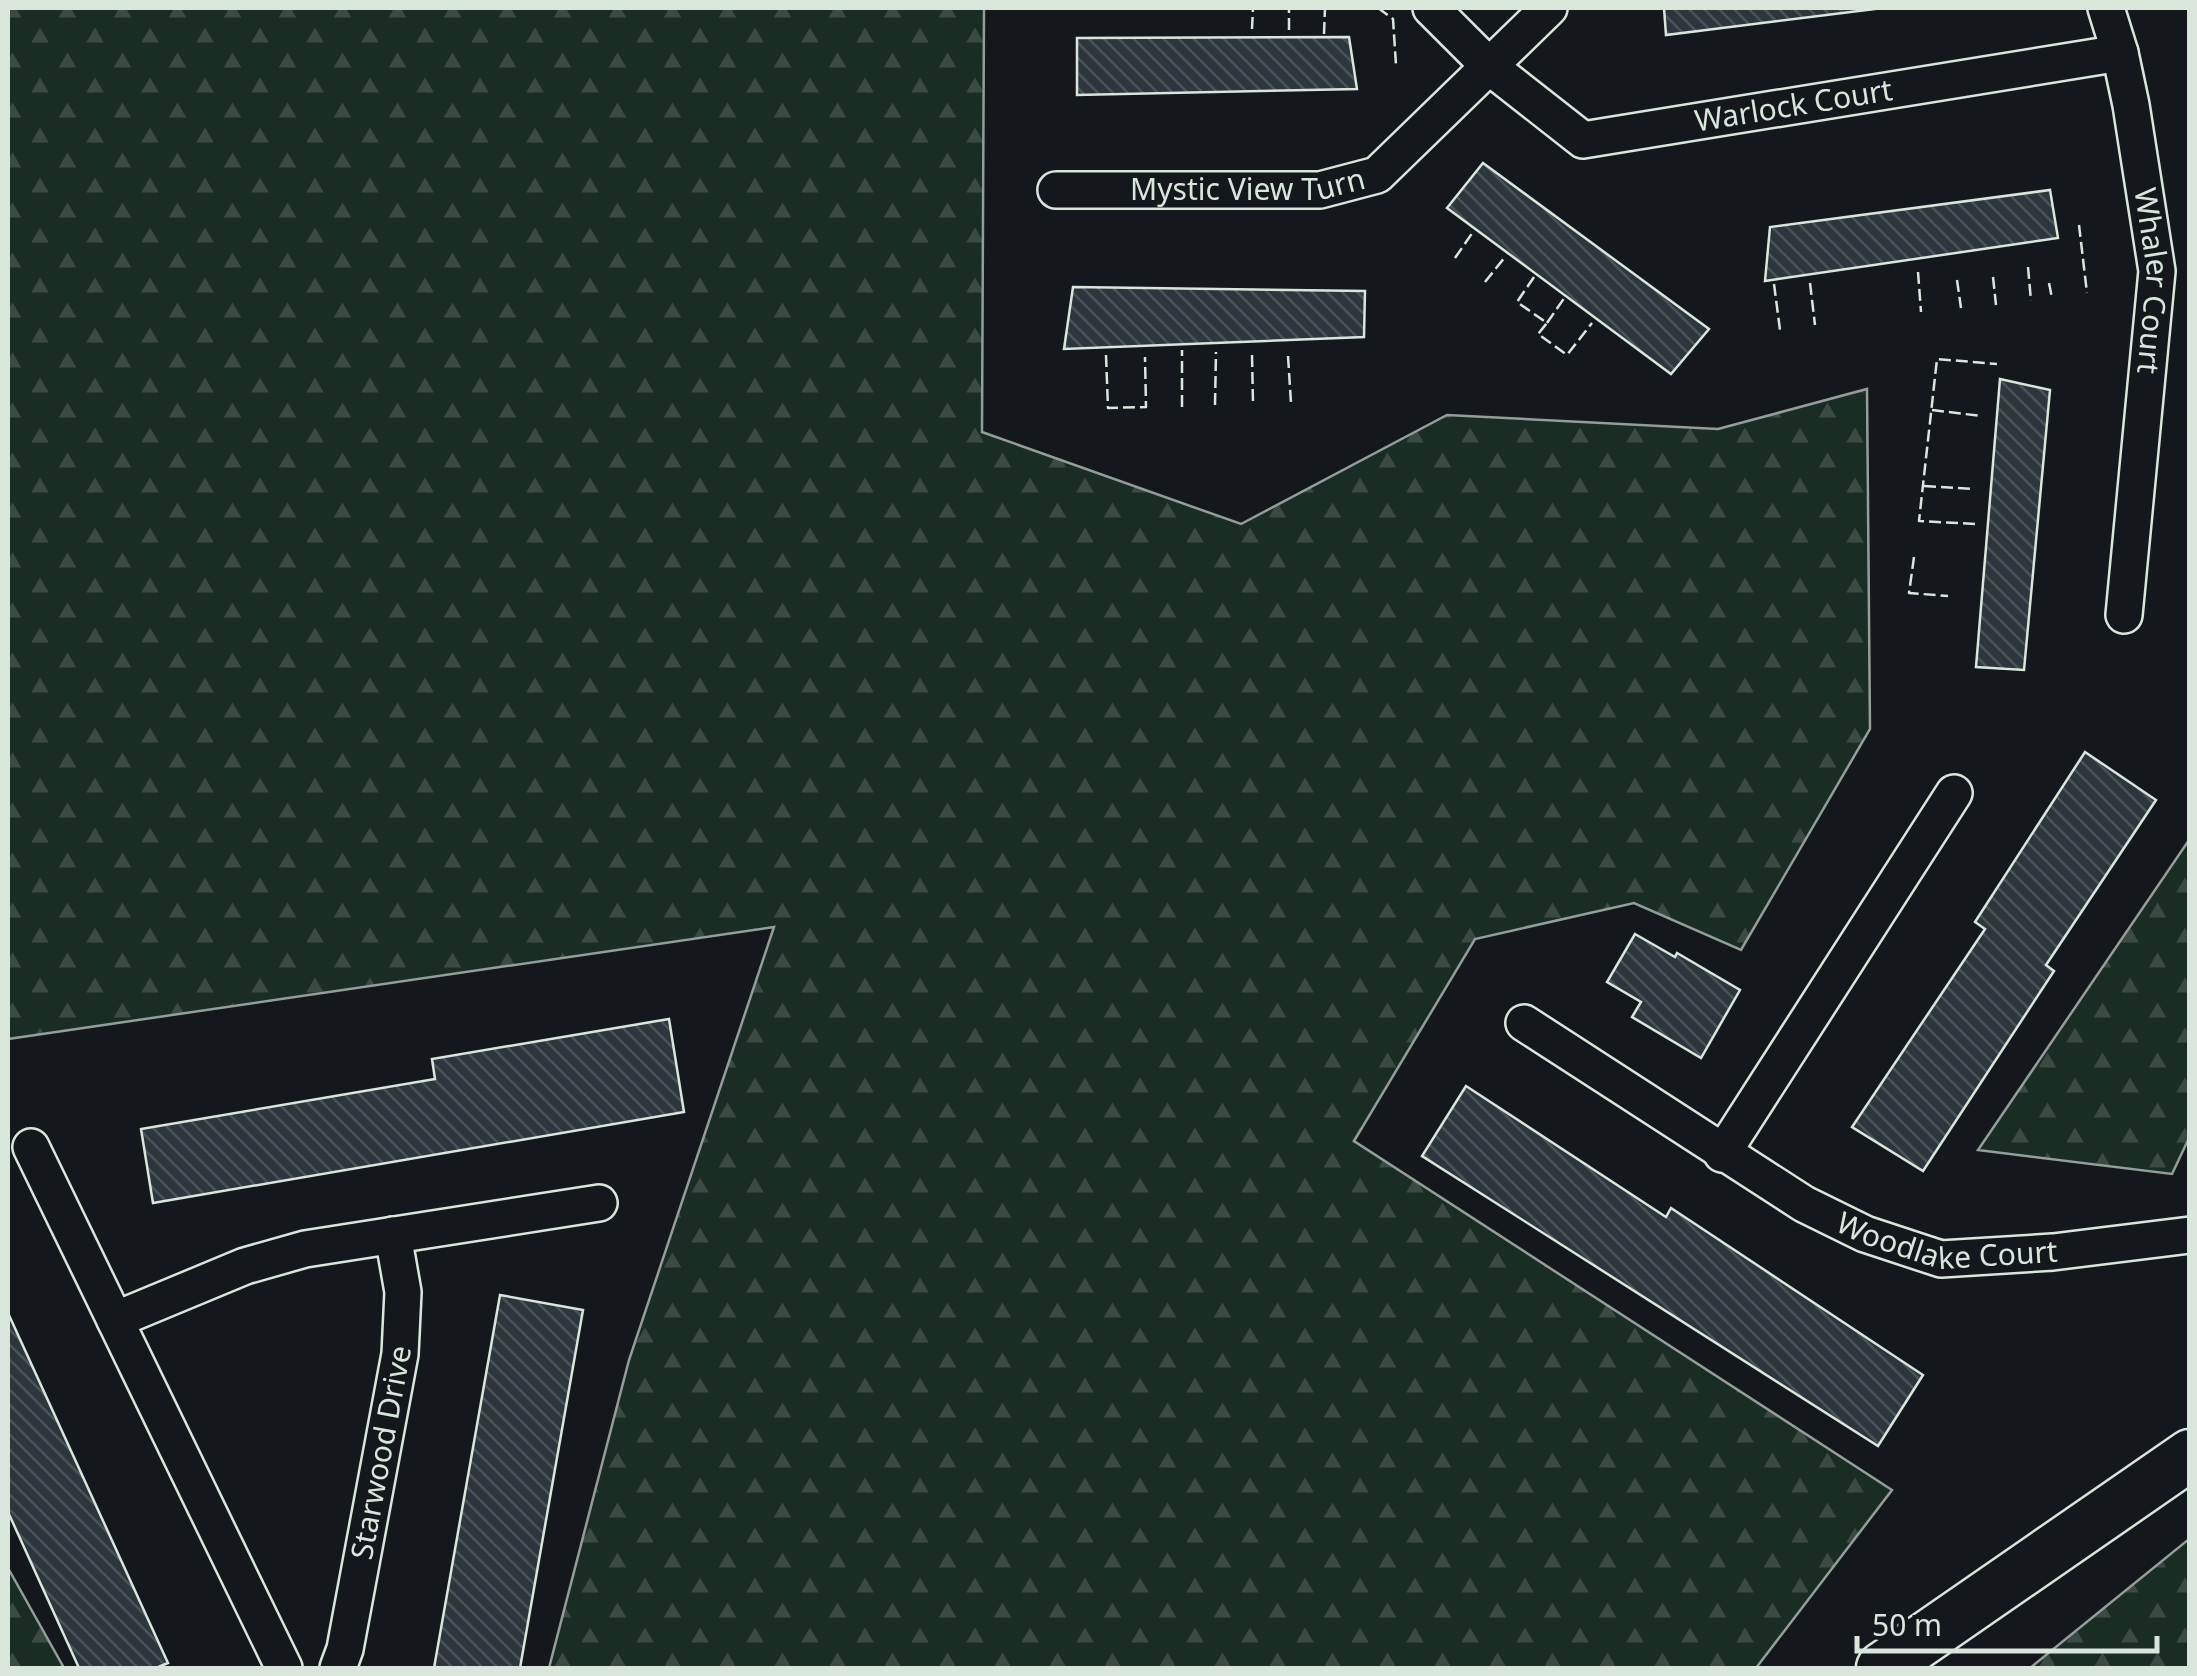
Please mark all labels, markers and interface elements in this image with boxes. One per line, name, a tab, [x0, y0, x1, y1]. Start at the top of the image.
street label: Warlock Court	[1692, 68, 1895, 141]
street label: Mystic View Turn	[1130, 157, 1369, 209]
street label: Whaler Court	[2125, 185, 2179, 376]
street label: Woodlake Court	[1830, 1201, 2059, 1278]
street label: Starwood Drive	[340, 1342, 420, 1563]
scale bar	[1857, 1591, 2157, 1653]
text: 50 m	[1872, 1604, 1942, 1645]

